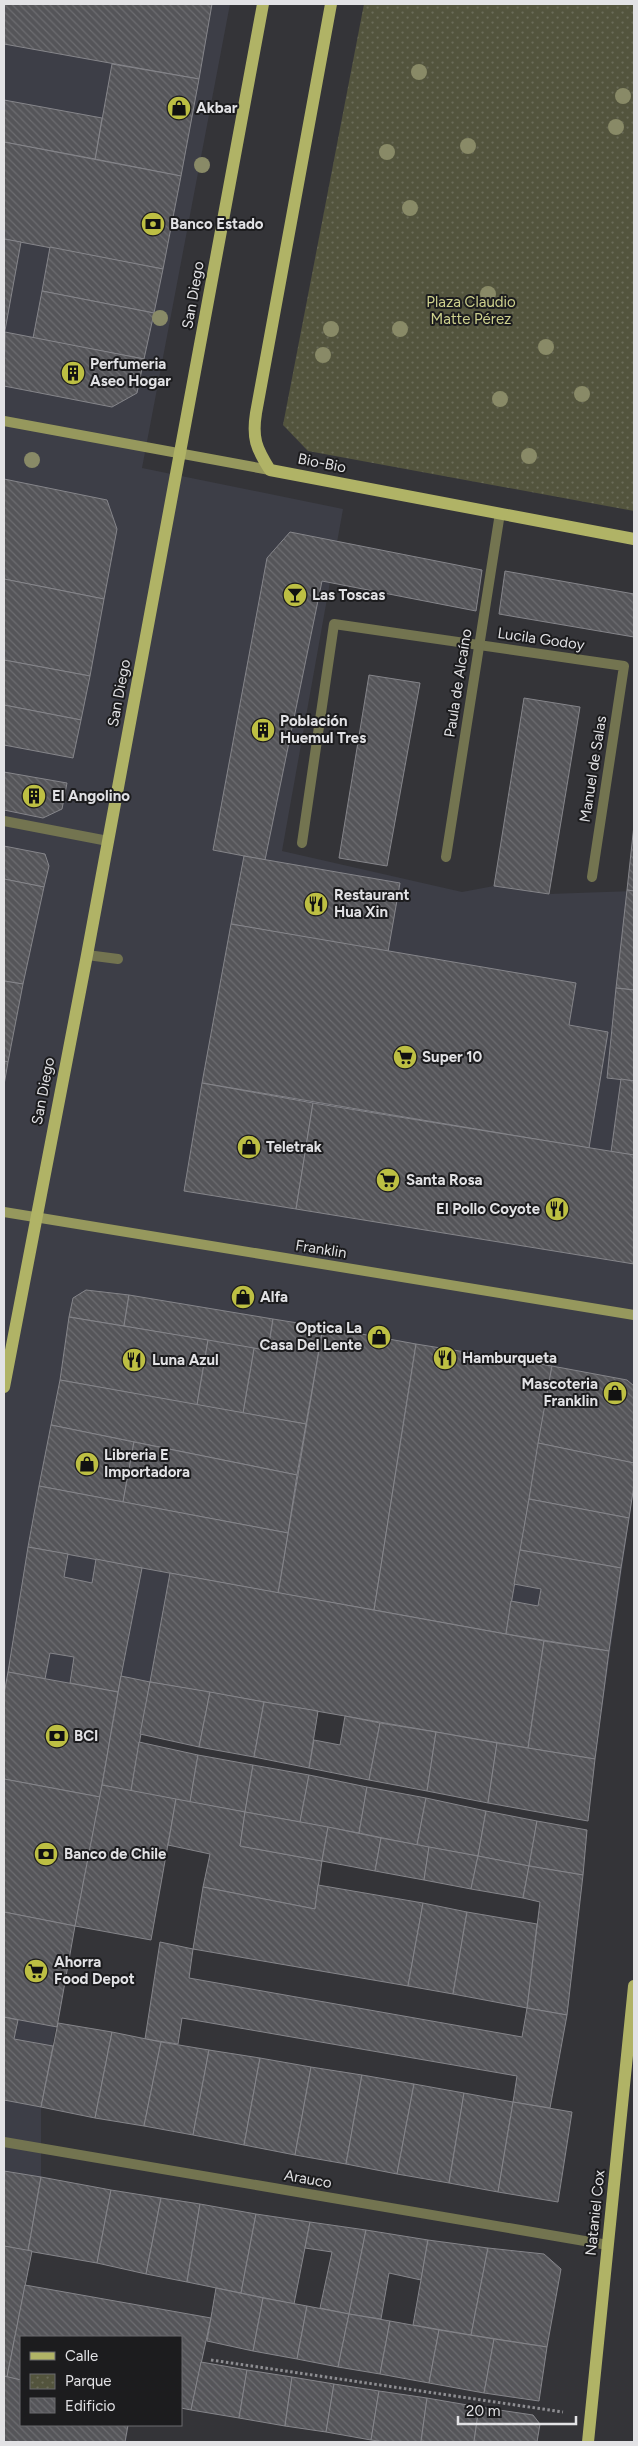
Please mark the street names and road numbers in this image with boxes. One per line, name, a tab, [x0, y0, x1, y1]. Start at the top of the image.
street label: San Diego	[178, 259, 208, 330]
street label: Bio-Bio	[296, 449, 348, 477]
street label: Lucila Godoy	[496, 624, 586, 654]
street label: Paula de Alcaíno	[441, 627, 476, 739]
street label: San Diego	[104, 657, 134, 728]
street label: Manuel de Salas	[576, 714, 610, 824]
street label: San Diego	[28, 1055, 58, 1126]
street label: Franklin	[294, 1236, 348, 1262]
street label: Arauco	[283, 2166, 334, 2192]
street label: Nataniel Cox	[582, 2169, 608, 2257]

